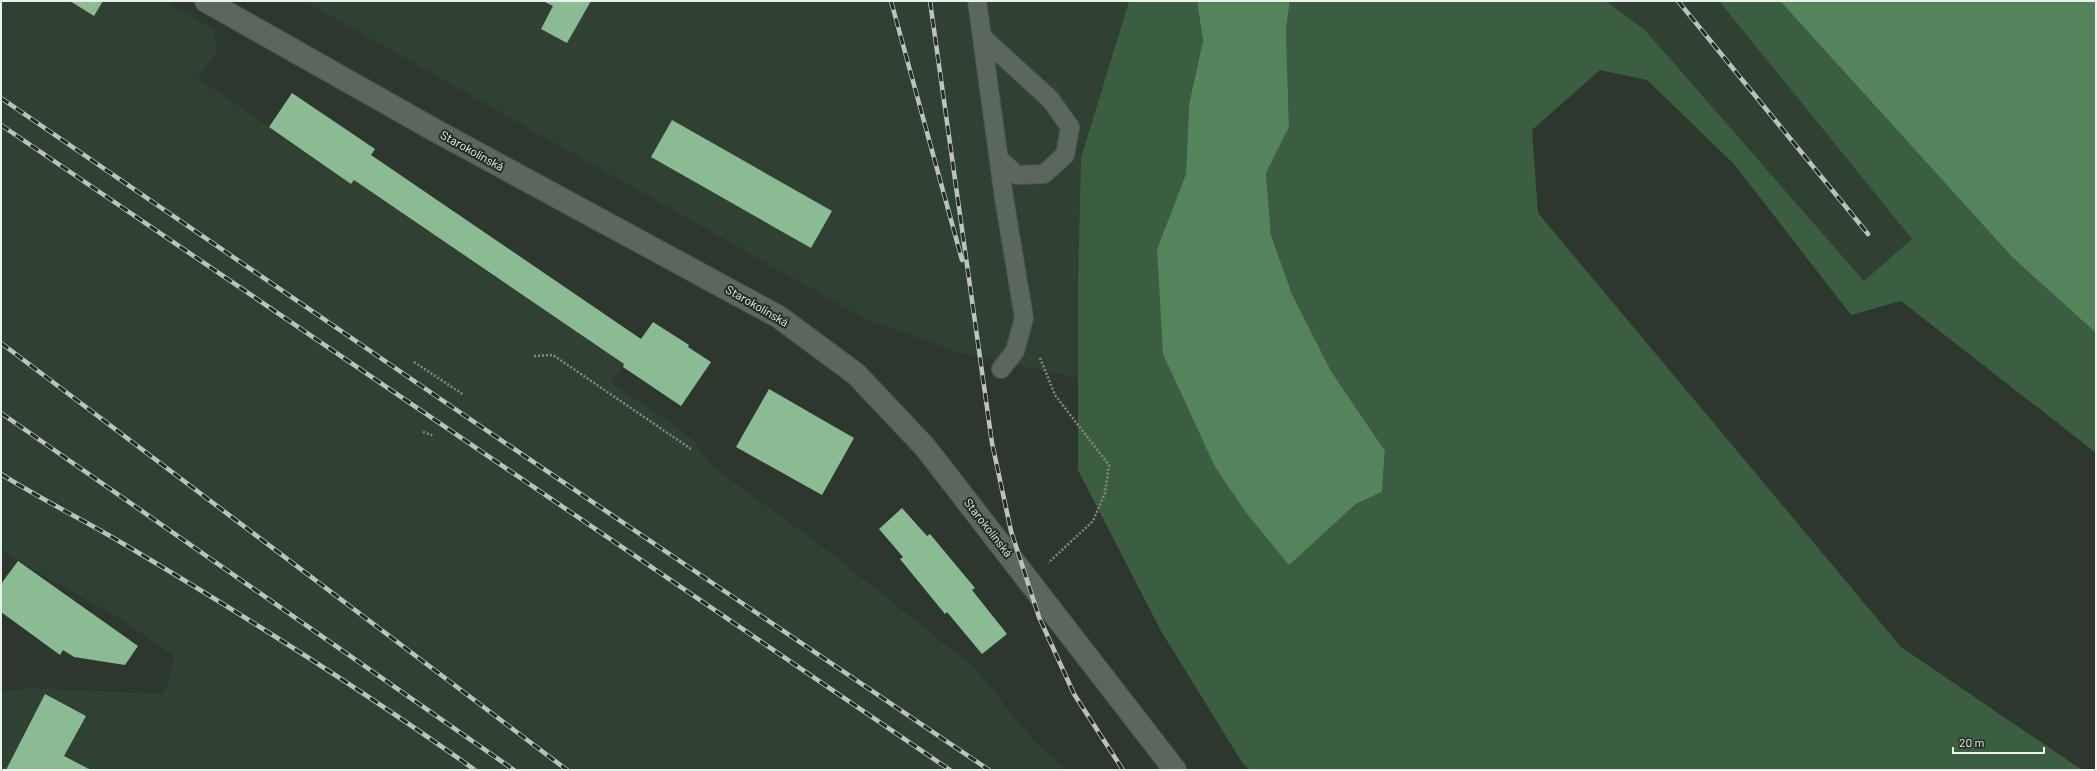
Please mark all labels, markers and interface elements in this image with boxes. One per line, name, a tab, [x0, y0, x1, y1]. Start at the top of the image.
street label: Starokolínská	[438, 127, 507, 173]
street label: Starokolínská	[724, 282, 791, 329]
street label: Starokolínská	[962, 495, 1016, 559]
scale bar	[1953, 729, 2044, 755]
text: 20 m	[1959, 735, 1985, 749]

